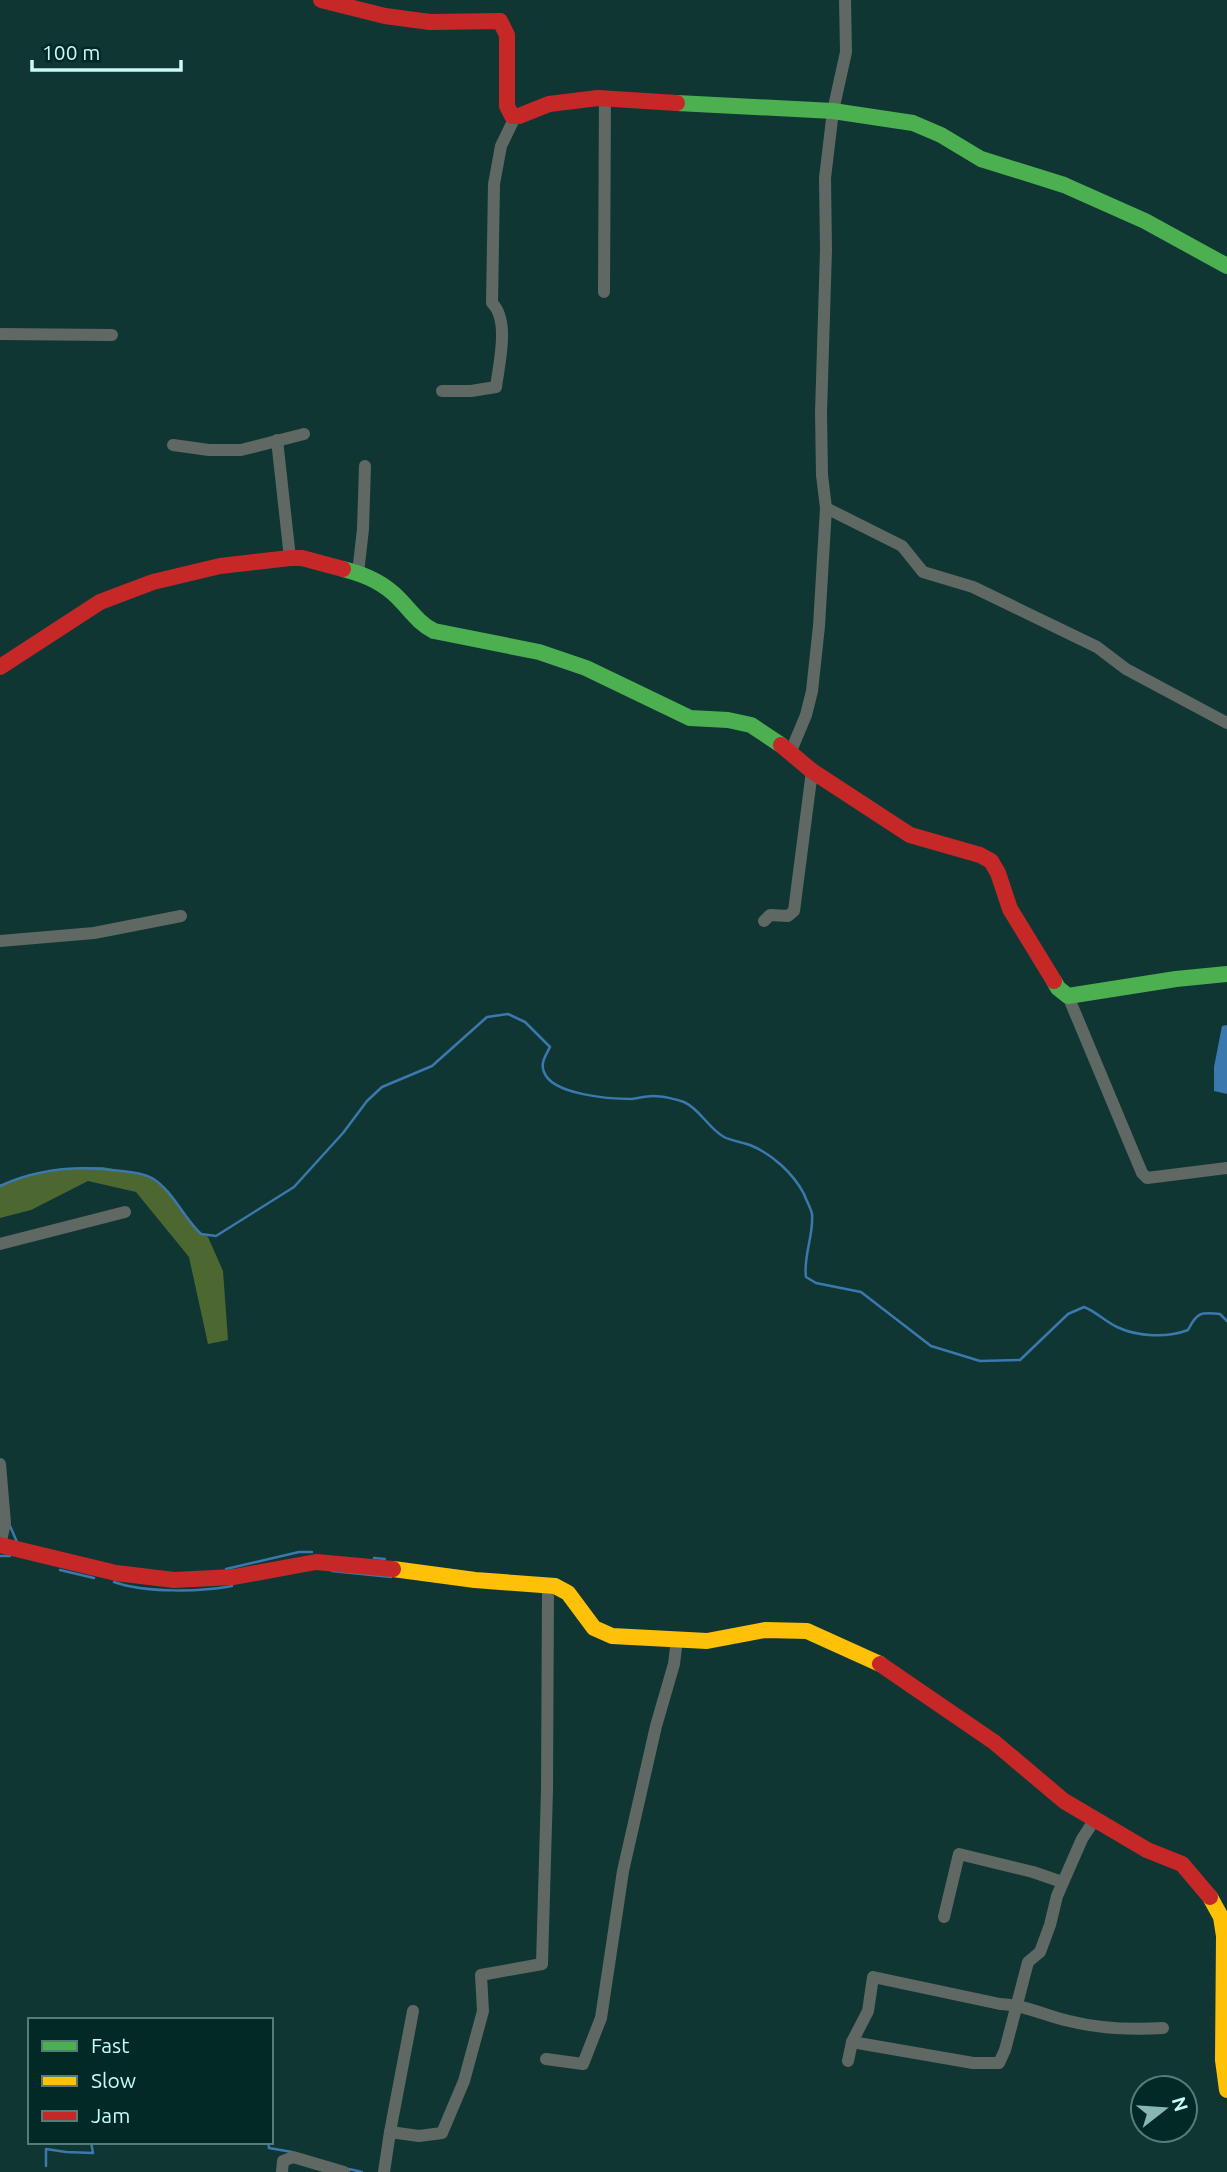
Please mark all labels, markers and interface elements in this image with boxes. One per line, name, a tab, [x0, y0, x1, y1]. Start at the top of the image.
scale bar	[32, 28, 180, 72]
text: 100 m	[42, 40, 100, 64]
legend	[28, 2018, 273, 2144]
text: Fast	[91, 2033, 129, 2057]
text: Slow	[91, 2068, 136, 2092]
north arrow	[1129, 2074, 1199, 2144]
text: N	[1168, 2094, 1193, 2114]
text: Jam	[91, 2103, 130, 2127]

